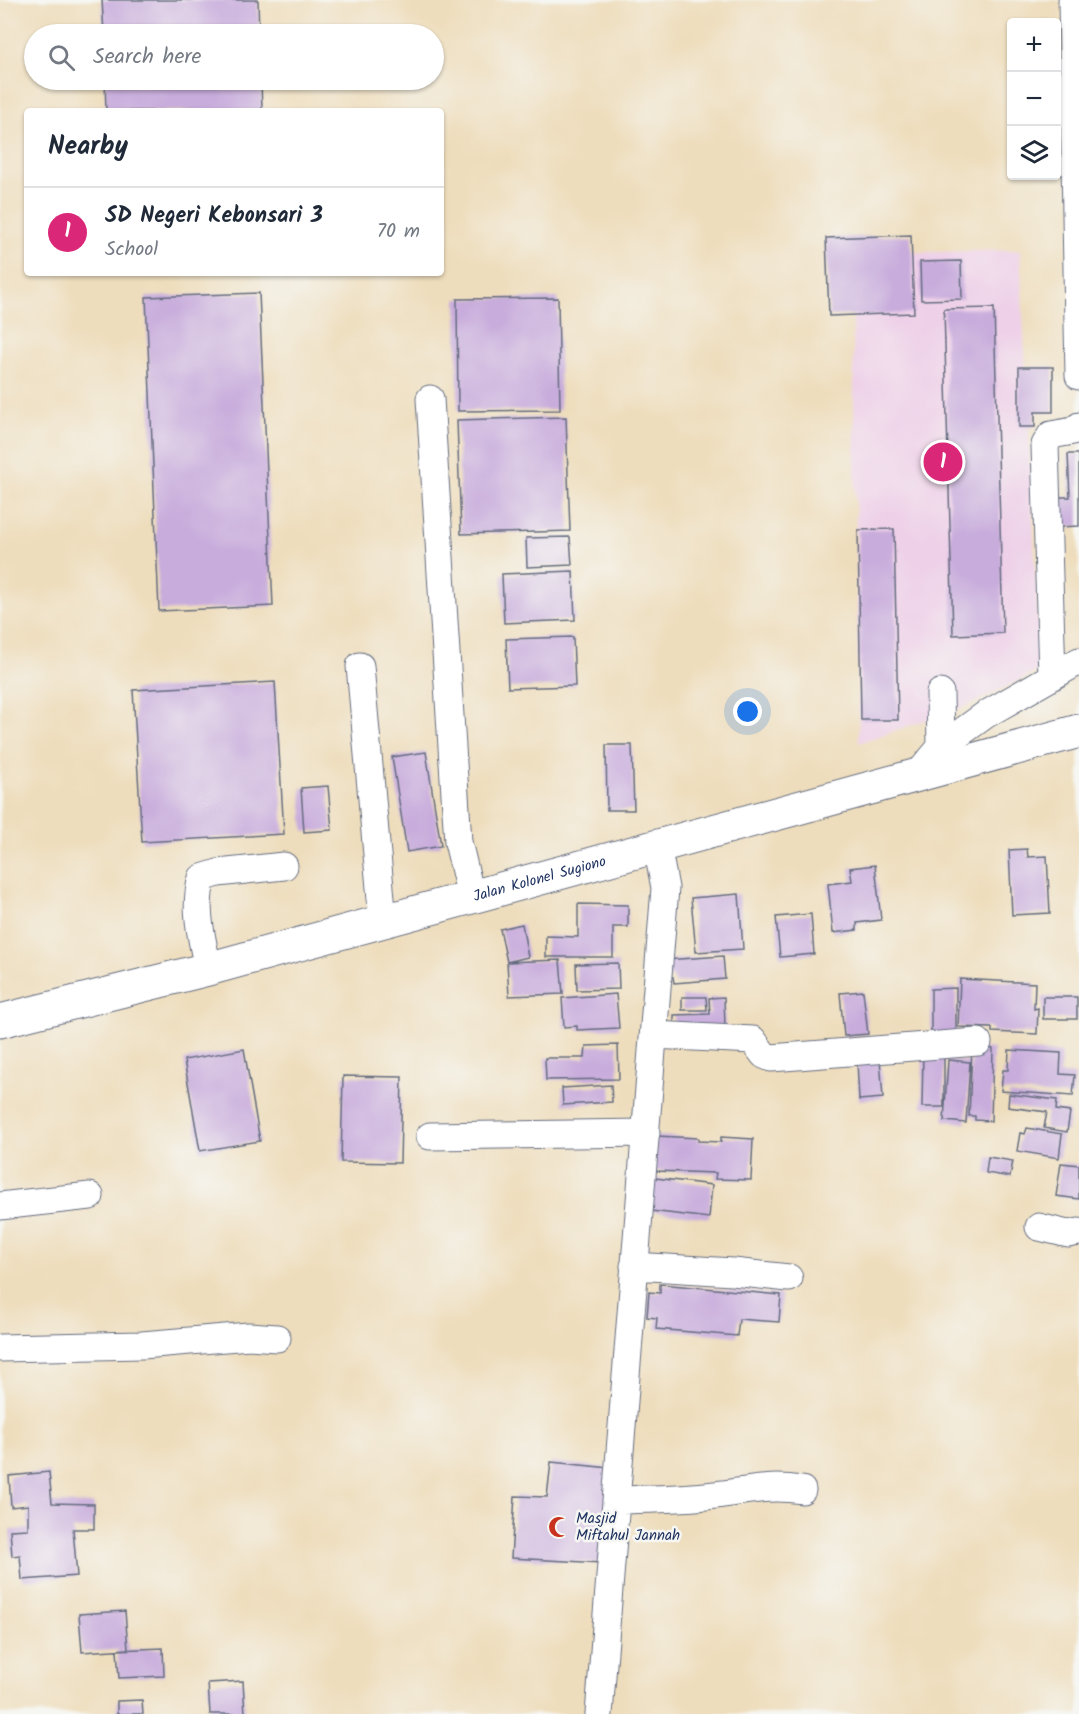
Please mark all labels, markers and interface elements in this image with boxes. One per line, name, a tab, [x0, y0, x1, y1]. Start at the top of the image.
map controls	[1007, 18, 1061, 180]
button: +	[1007, 18, 1061, 72]
search box	[24, 24, 444, 90]
text: Search here	[93, 40, 201, 75]
icon: search	[45, 41, 78, 74]
button: −	[1007, 72, 1061, 126]
text: Nearby	[48, 126, 128, 168]
button: layers	[1007, 126, 1061, 180]
text: SD Negeri Kebonsari 3	[105, 199, 323, 234]
text: 1	[64, 216, 71, 248]
text: 70 m	[377, 216, 420, 248]
text: School	[105, 234, 158, 266]
pin: 1	[924, 440, 962, 484]
your location	[733, 697, 762, 726]
street label: Jalan Kolonel Sugiono	[470, 850, 609, 909]
place label: Masjid Miftahul Jannah	[576, 1507, 680, 1548]
mosque icon: Masjid Miftahul Jannah	[547, 1515, 571, 1539]

